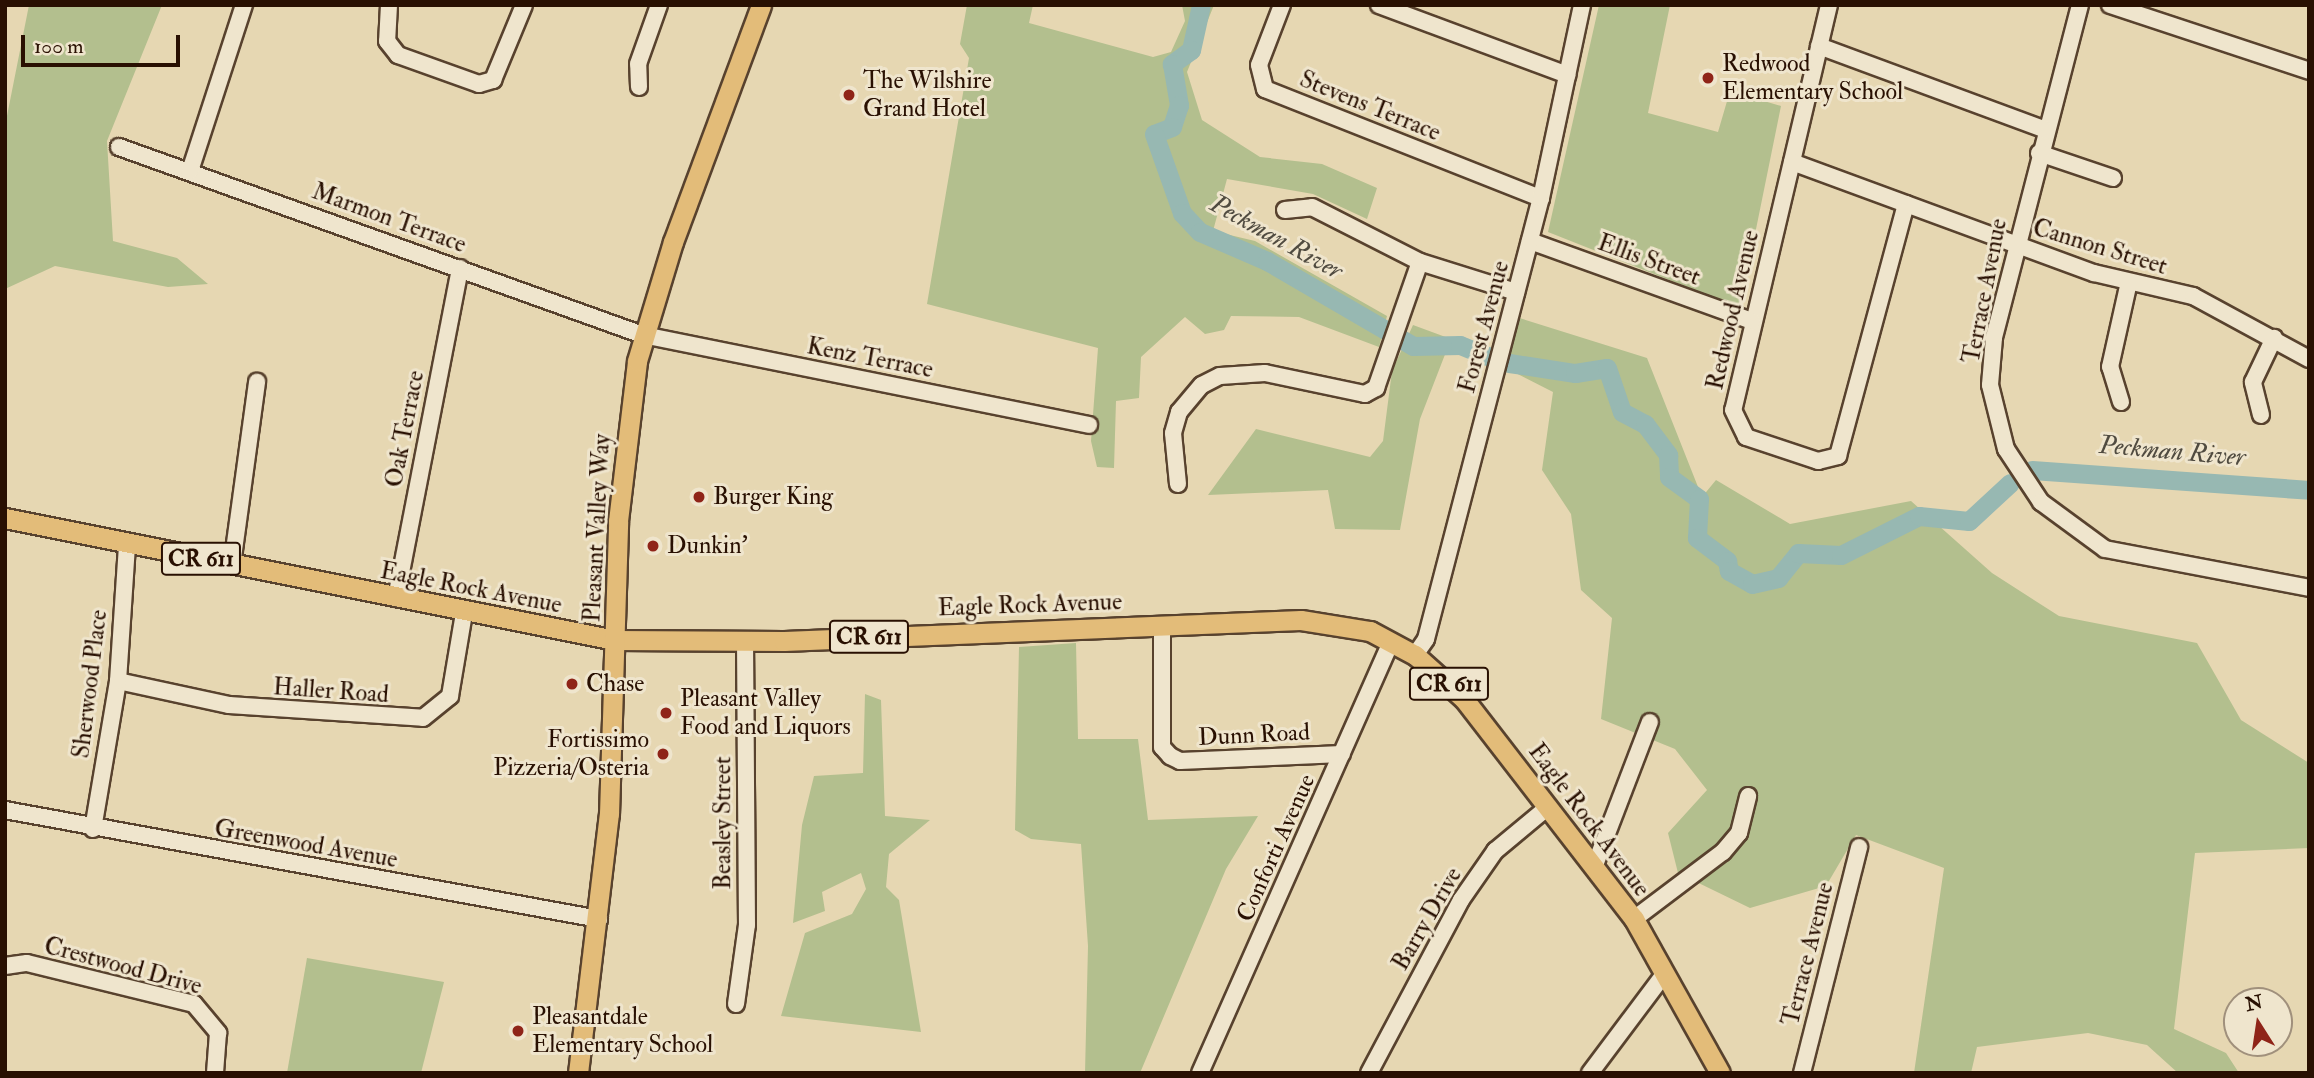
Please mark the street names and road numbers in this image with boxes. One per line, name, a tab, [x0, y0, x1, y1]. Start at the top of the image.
street label: Stevens Terrace	[1295, 65, 1445, 147]
street label: Marmon Terrace	[308, 177, 470, 259]
street label: Cannon Street	[2029, 213, 2171, 281]
street label: Terrace Avenue	[1957, 216, 2013, 366]
street label: Redwood Avenue	[1701, 227, 1765, 393]
street label: Ellis Street	[1594, 228, 1704, 292]
street label: Forest Avenue	[1453, 258, 1515, 396]
street label: Kenz Terrace	[805, 332, 935, 384]
street label: Oak Terrace	[380, 368, 430, 490]
street label: Pleasant Valley Way	[578, 433, 616, 623]
road number: CR 611	[161, 540, 241, 579]
street label: Eagle Rock Avenue	[378, 556, 564, 620]
street label: Eagle Rock Avenue	[937, 587, 1123, 623]
street label: Sherwood Place	[67, 608, 113, 760]
road number: CR 611	[829, 618, 909, 656]
road number: CR 611	[1409, 664, 1489, 704]
street label: Haller Road	[272, 673, 390, 709]
street label: Dunn Road	[1197, 718, 1311, 752]
street label: Eagle Rock Avenue	[1522, 738, 1656, 902]
street label: Beasley Street	[709, 756, 737, 890]
street label: Conforti Avenue	[1231, 770, 1321, 926]
street label: Greenwood Avenue	[212, 814, 400, 874]
street label: Barry Drive	[1386, 862, 1468, 976]
street label: Terrace Avenue	[1776, 879, 1840, 1029]
street label: Crestwood Drive	[41, 931, 205, 1001]

